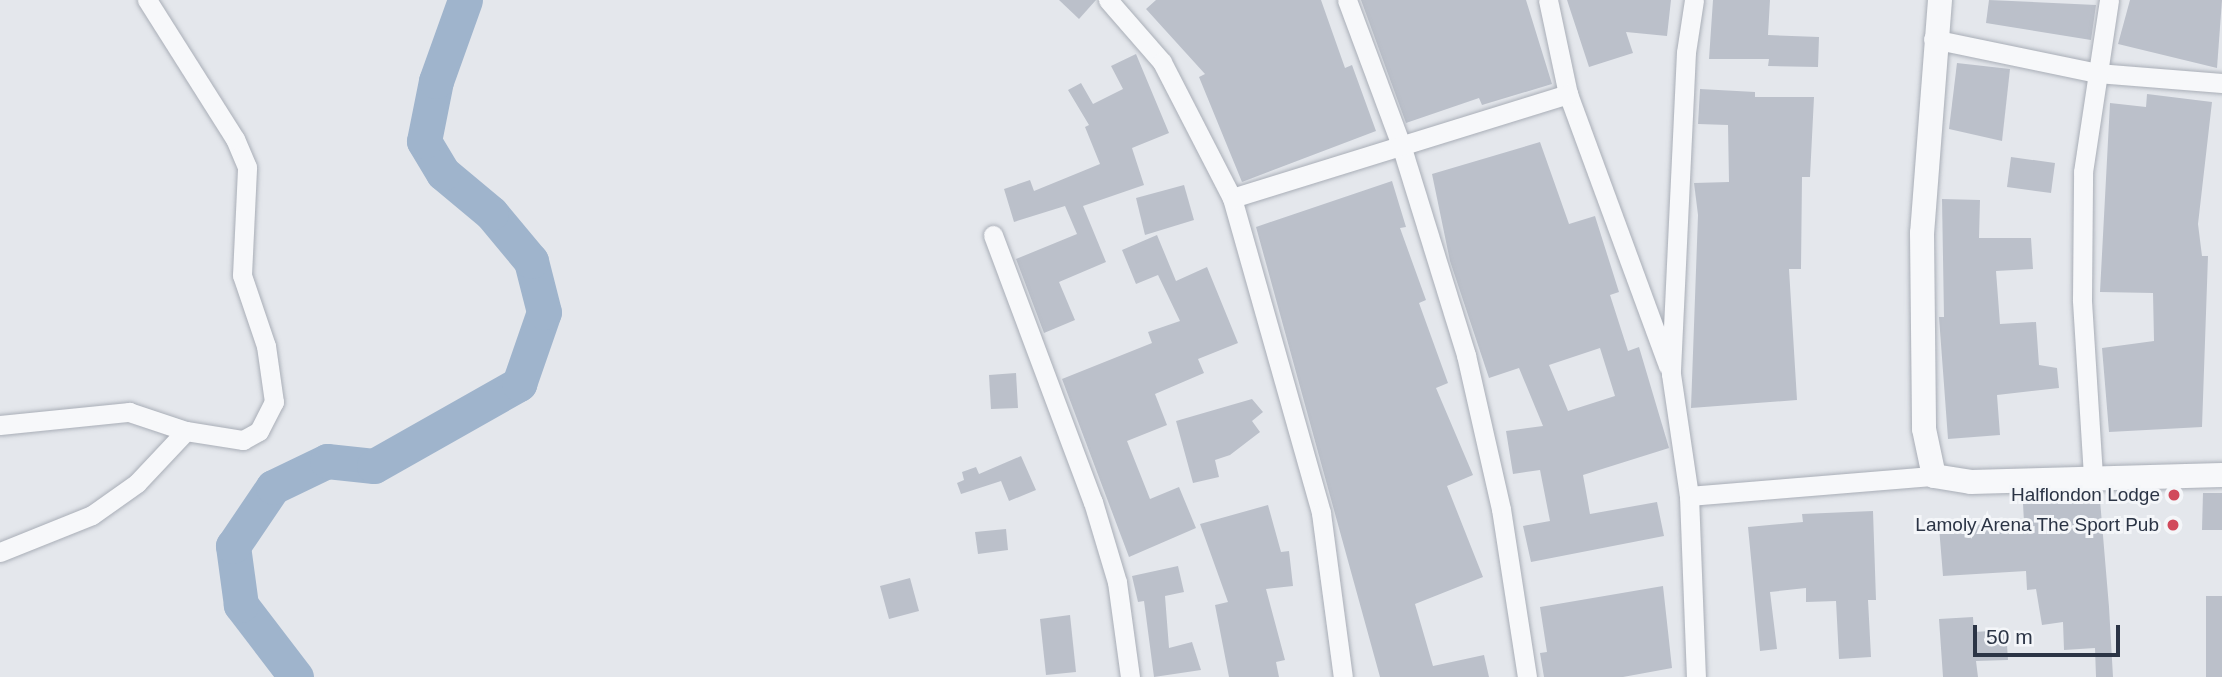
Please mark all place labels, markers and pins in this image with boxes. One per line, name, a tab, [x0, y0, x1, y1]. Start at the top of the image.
place label: Halflondon Lodge	[2011, 484, 2160, 506]
marker: Halflondon Lodge	[2166, 487, 2182, 503]
place label: Lamoly Arena The Sport Pub	[1914, 514, 2159, 536]
marker: Lamoly Arena The Sport Pub	[2165, 517, 2181, 533]

